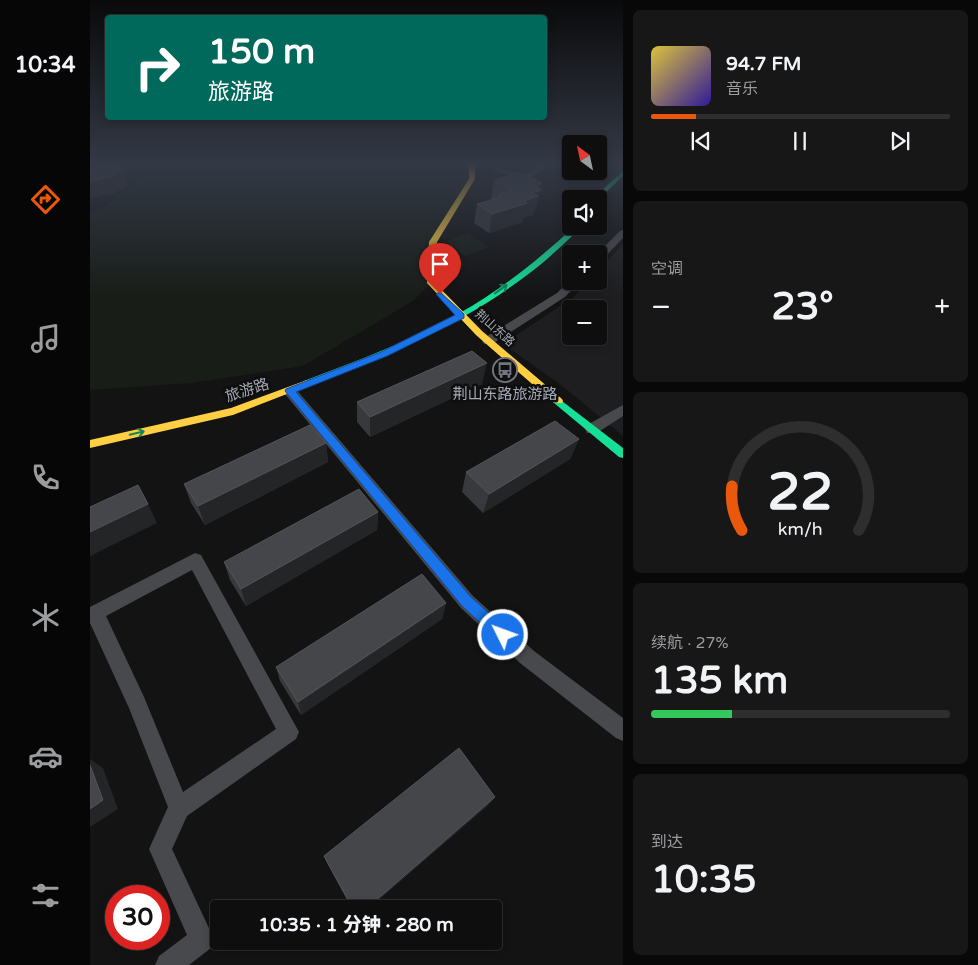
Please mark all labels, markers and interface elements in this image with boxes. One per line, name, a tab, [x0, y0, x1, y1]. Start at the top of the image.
text: 150 m	[208, 31, 315, 73]
icon: right	[125, 35, 190, 100]
text: 10:34	[15, 52, 75, 78]
text: 94.7 FM	[726, 53, 801, 75]
text: 旅游路	[208, 79, 274, 105]
text: 音乐	[726, 79, 758, 99]
icon: previous	[687, 127, 715, 155]
icon: pause	[786, 127, 814, 155]
icon: next	[886, 127, 914, 155]
north arrow	[562, 135, 608, 180]
map controls	[562, 135, 607, 345]
icon: directions	[28, 182, 63, 217]
button: sound	[562, 190, 607, 235]
pin	[419, 243, 461, 294]
button: +	[562, 245, 607, 290]
icon: arrive	[426, 250, 454, 278]
text: 空调	[651, 259, 683, 279]
one-way arrow	[494, 284, 508, 294]
text: 23°	[772, 284, 834, 330]
text: −	[651, 290, 671, 324]
text: +	[934, 290, 950, 324]
button: −	[562, 300, 607, 345]
street label: 荆山东路	[472, 307, 518, 349]
icon: music	[28, 321, 63, 356]
bus stop icon: 荆山东路旅游路	[492, 357, 518, 383]
street label: 旅游路	[223, 374, 271, 406]
place label: 荆山东路旅游路	[452, 385, 558, 403]
one-way arrow	[129, 428, 145, 437]
icon: phone	[28, 460, 63, 495]
text: 22	[768, 461, 833, 524]
text: km/h	[778, 519, 823, 540]
icon: climate	[28, 600, 63, 635]
position arrow	[476, 608, 528, 660]
text: 续航 · 27%	[651, 633, 729, 653]
text: 135 km	[651, 658, 788, 704]
icon: car	[28, 739, 63, 774]
text: 到达	[651, 832, 683, 852]
text: 10:35	[651, 857, 756, 903]
icon: filters	[28, 878, 63, 913]
speed limit sign: 30	[105, 885, 170, 950]
text: 10:35 · 1 分钟 · 280 m	[258, 914, 454, 936]

